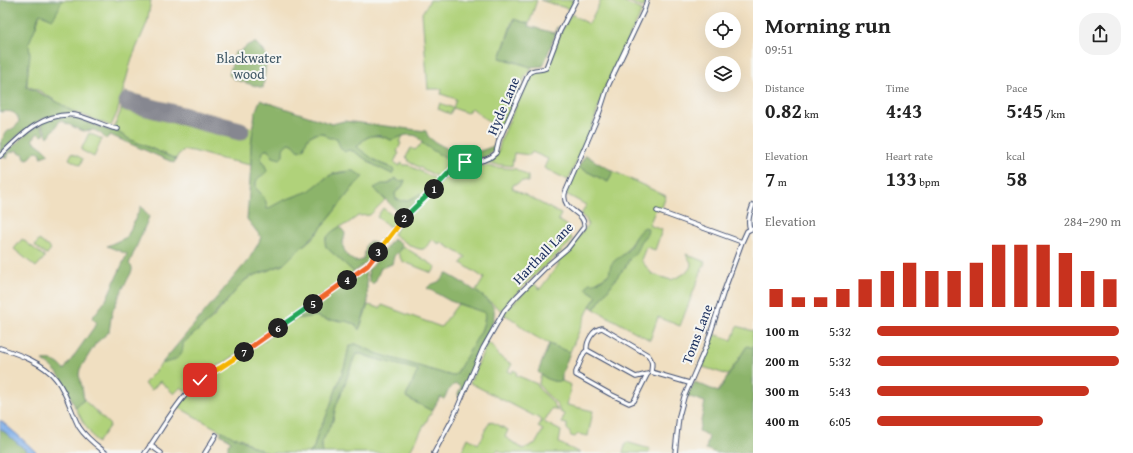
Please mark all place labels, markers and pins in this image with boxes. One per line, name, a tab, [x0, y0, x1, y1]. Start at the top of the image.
pin	[448, 145, 482, 179]
pin: 1	[424, 179, 444, 199]
pin: 2	[394, 208, 414, 228]
pin: 3	[368, 242, 388, 262]
pin: 4	[337, 270, 357, 290]
pin: 5	[303, 294, 323, 314]
pin: 6	[268, 318, 288, 338]
pin: 7	[234, 342, 254, 362]
pin	[183, 363, 217, 397]

